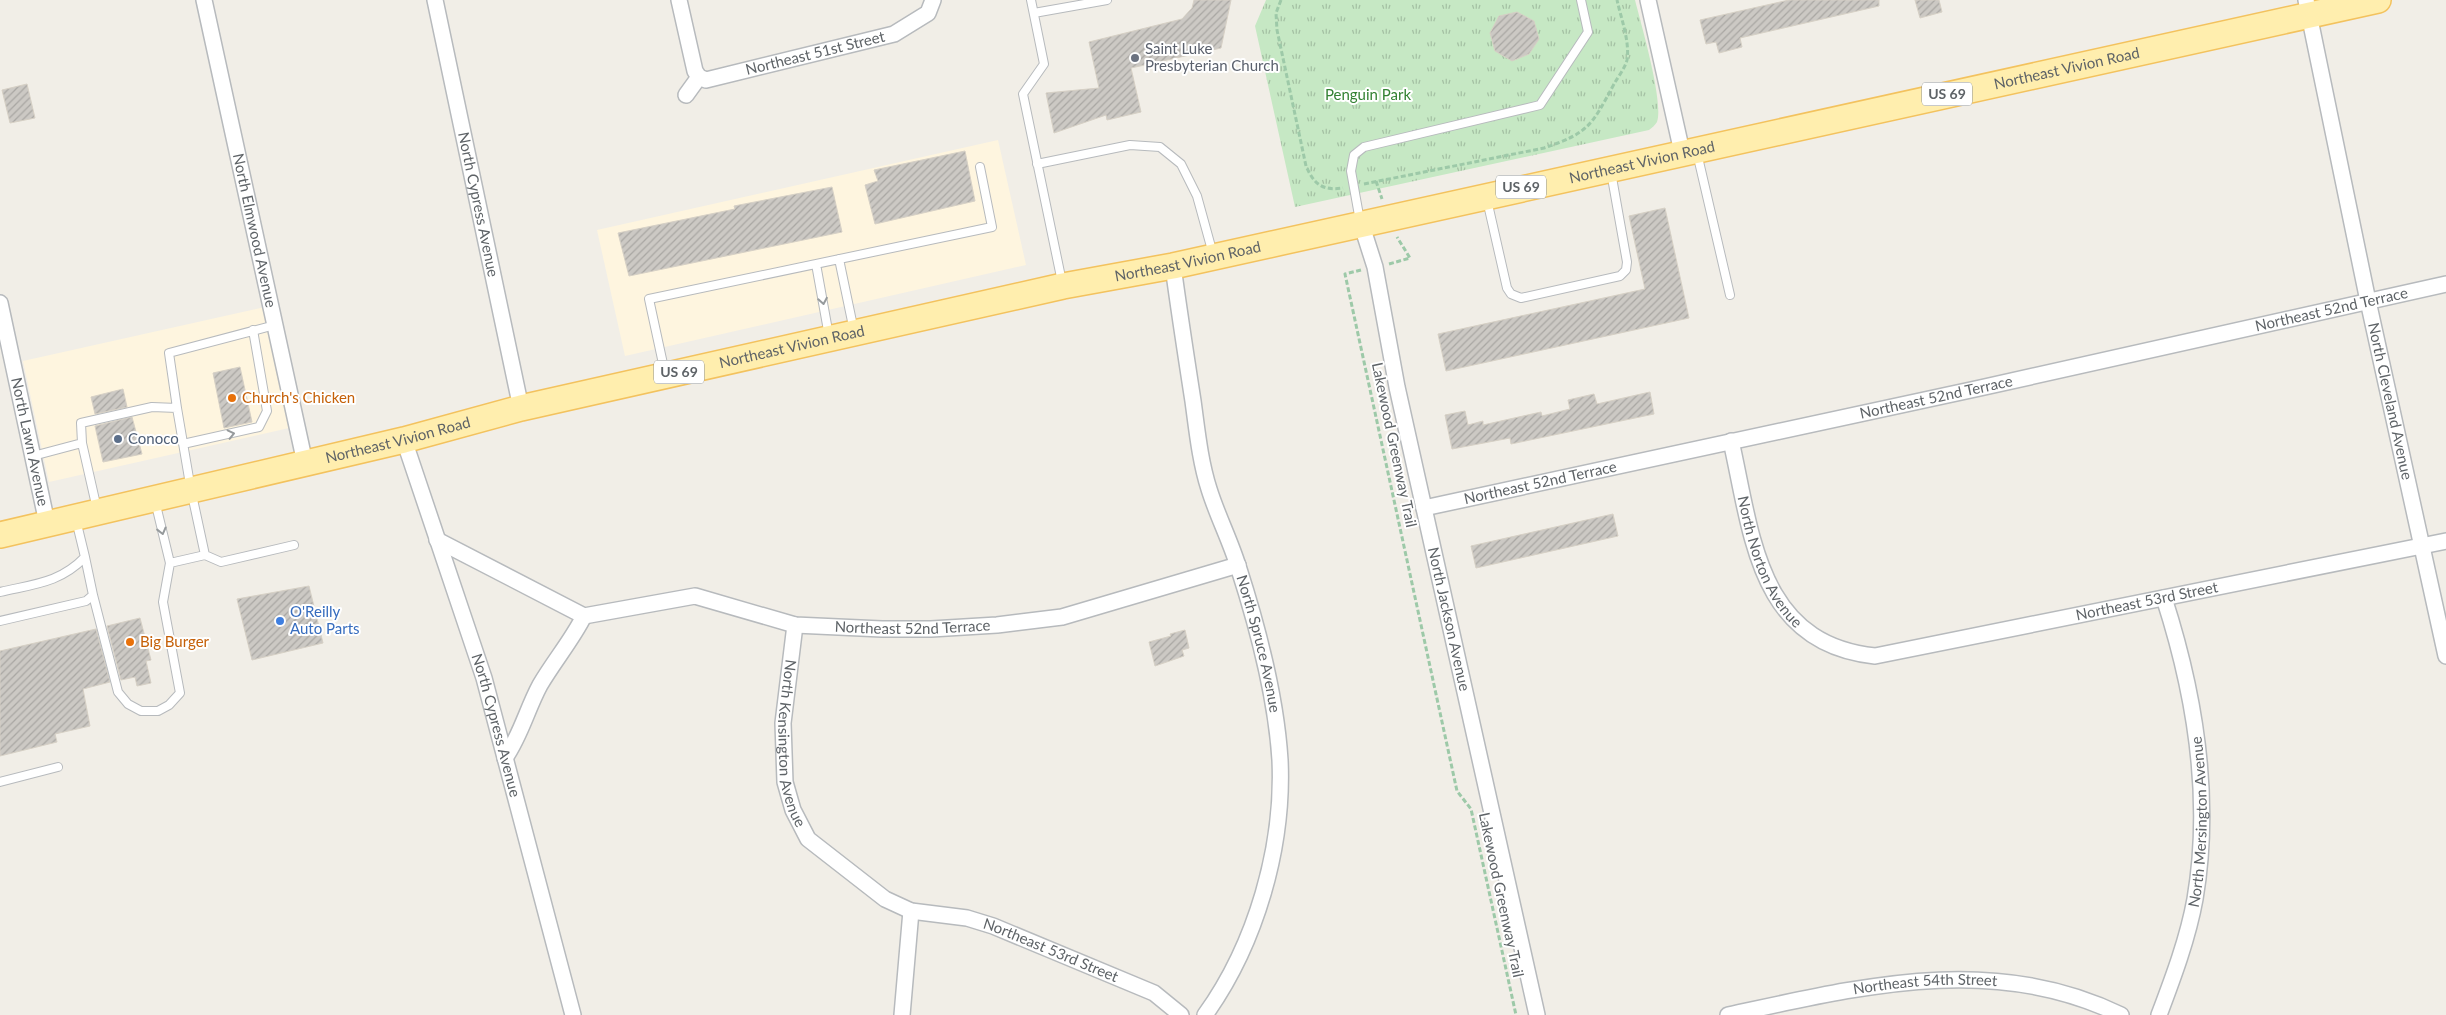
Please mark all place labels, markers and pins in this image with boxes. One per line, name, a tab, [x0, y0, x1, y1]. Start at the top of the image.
place label: Saint Luke Presbyterian Church	[1145, 39, 1279, 74]
marker: Saint Luke Presbyterian Church	[1129, 52, 1141, 64]
place label: Church's Chicken	[242, 388, 355, 406]
marker: Church's Chicken	[226, 392, 238, 404]
place label: Conoco	[128, 429, 179, 447]
marker: Conoco	[112, 433, 124, 445]
place label: O'Reilly Auto Parts	[290, 602, 360, 637]
marker: O'Reilly Auto Parts	[274, 615, 286, 627]
place label: Big Burger	[140, 632, 210, 650]
marker: Big Burger	[124, 636, 136, 648]

